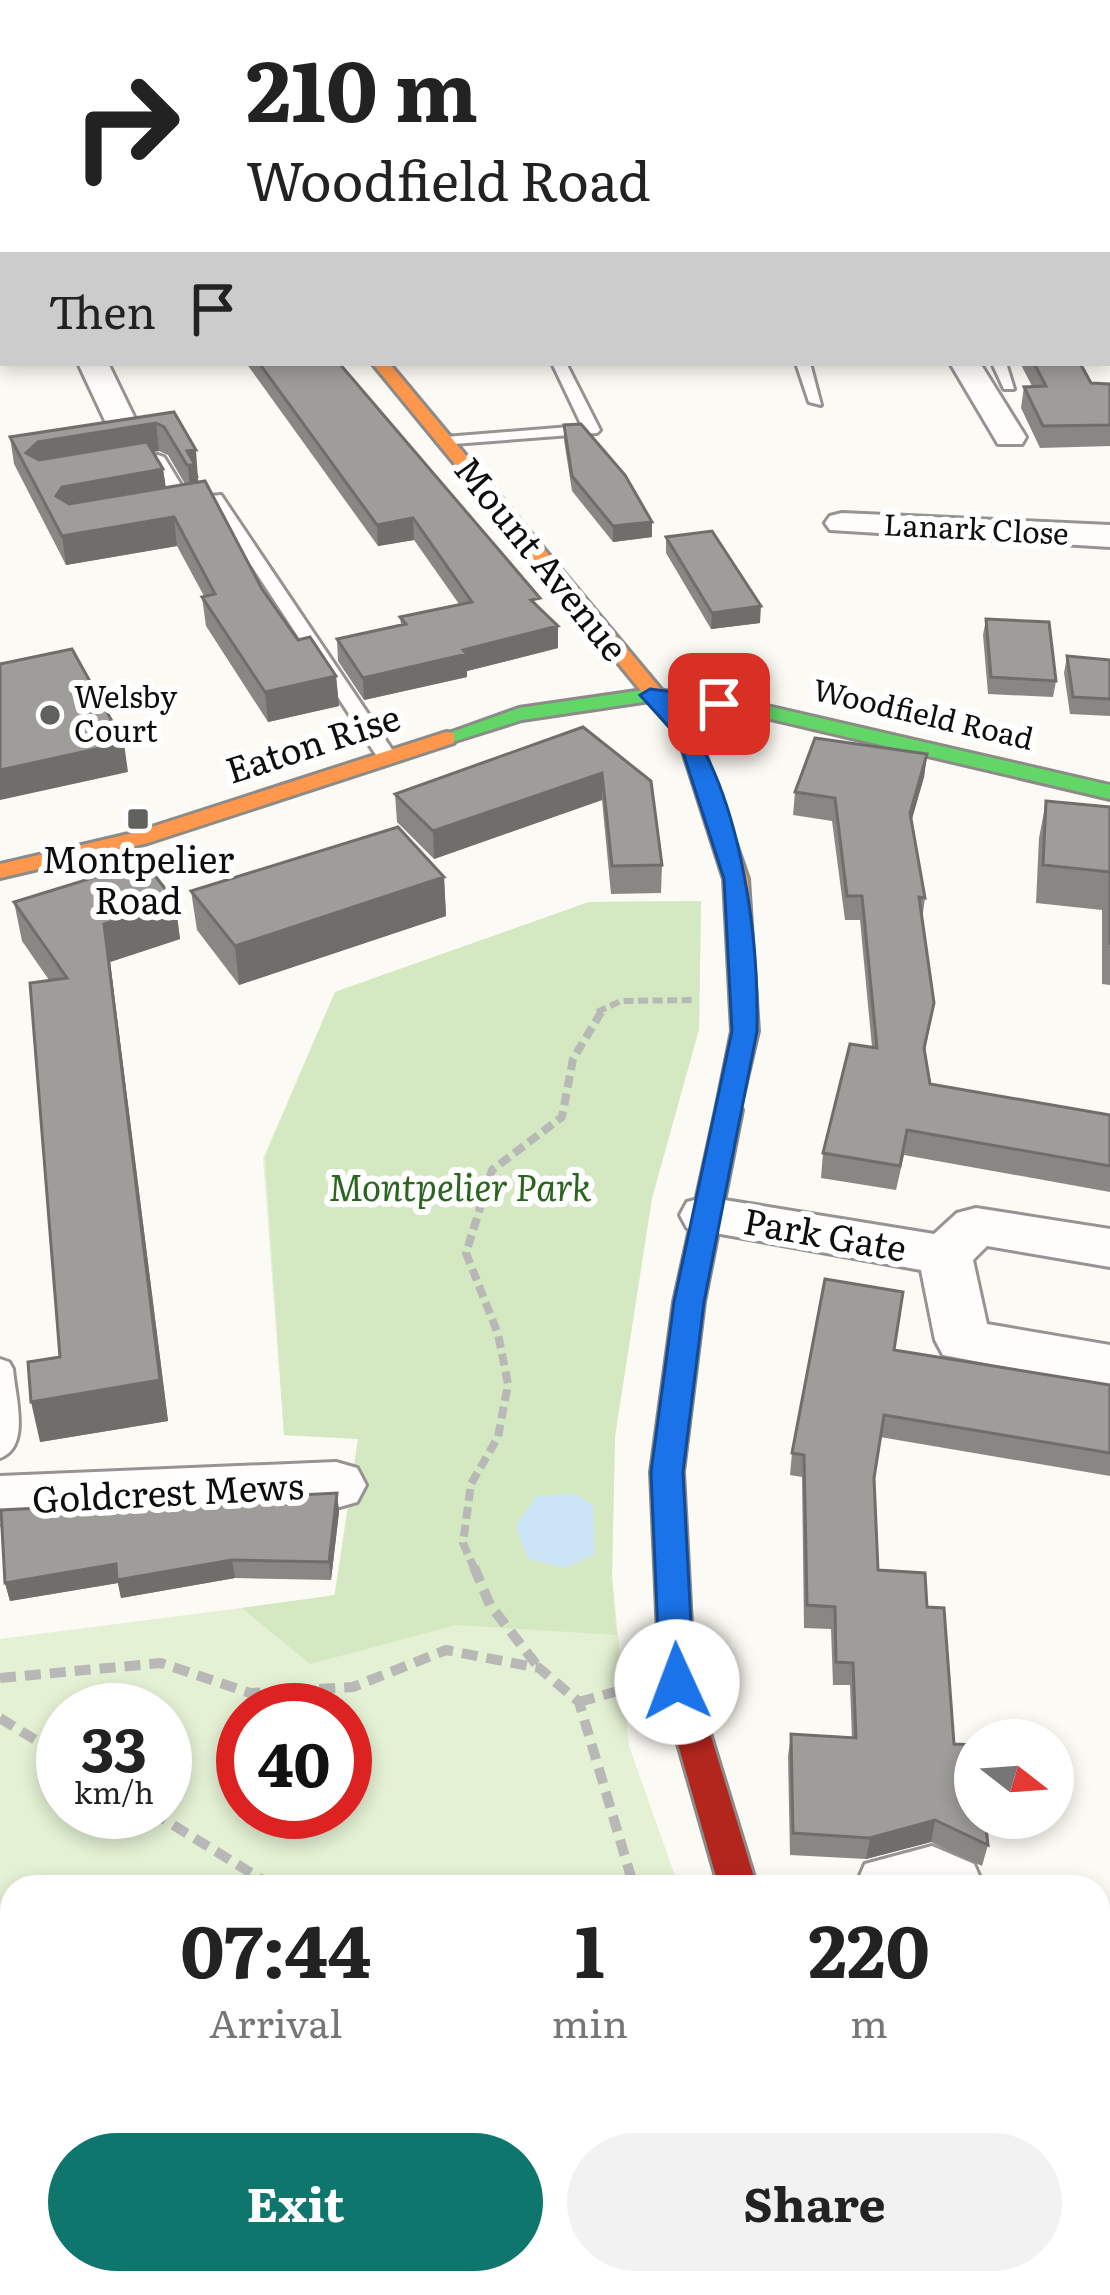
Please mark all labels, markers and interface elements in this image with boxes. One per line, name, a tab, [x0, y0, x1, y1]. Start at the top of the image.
text: 210 m	[246, 23, 478, 148]
icon: right	[48, 48, 204, 204]
text: Woodfield Road	[246, 137, 651, 218]
text: Then	[48, 276, 156, 343]
icon: arrive	[180, 276, 246, 342]
street label: Mount Avenue	[444, 444, 642, 671]
street label: Lanark Close	[883, 500, 1070, 554]
pin	[668, 653, 770, 755]
street label: Woodfield Road	[809, 665, 1038, 759]
icon: arrive	[686, 671, 752, 737]
place label: Welsby Court	[74, 673, 178, 751]
street label: Eaton Rise	[218, 689, 406, 795]
marker: Welsby Court	[37, 702, 63, 728]
marker: Montpelier Road	[125, 806, 151, 832]
place label: Montpelier Road	[42, 831, 234, 925]
park label: Montpelier Park	[328, 1159, 592, 1212]
street label: Park Gate	[740, 1192, 911, 1273]
street label: Goldcrest Mews	[31, 1457, 305, 1524]
position arrow	[614, 1619, 740, 1745]
speed limit sign: 40	[216, 1683, 372, 1839]
text: 33	[81, 1701, 147, 1790]
north arrow	[954, 1719, 1074, 1839]
map controls	[954, 1719, 1074, 1839]
text: km/h	[74, 1769, 154, 1813]
text: 07:44	[180, 1893, 371, 2000]
text: 1	[575, 1893, 605, 2000]
text: 220	[808, 1893, 930, 2000]
text: Arrival	[209, 1992, 342, 2050]
text: min	[551, 1992, 628, 2050]
text: m	[850, 1992, 888, 2050]
button: Exit	[48, 2133, 543, 2271]
button: Share	[567, 2133, 1062, 2271]

